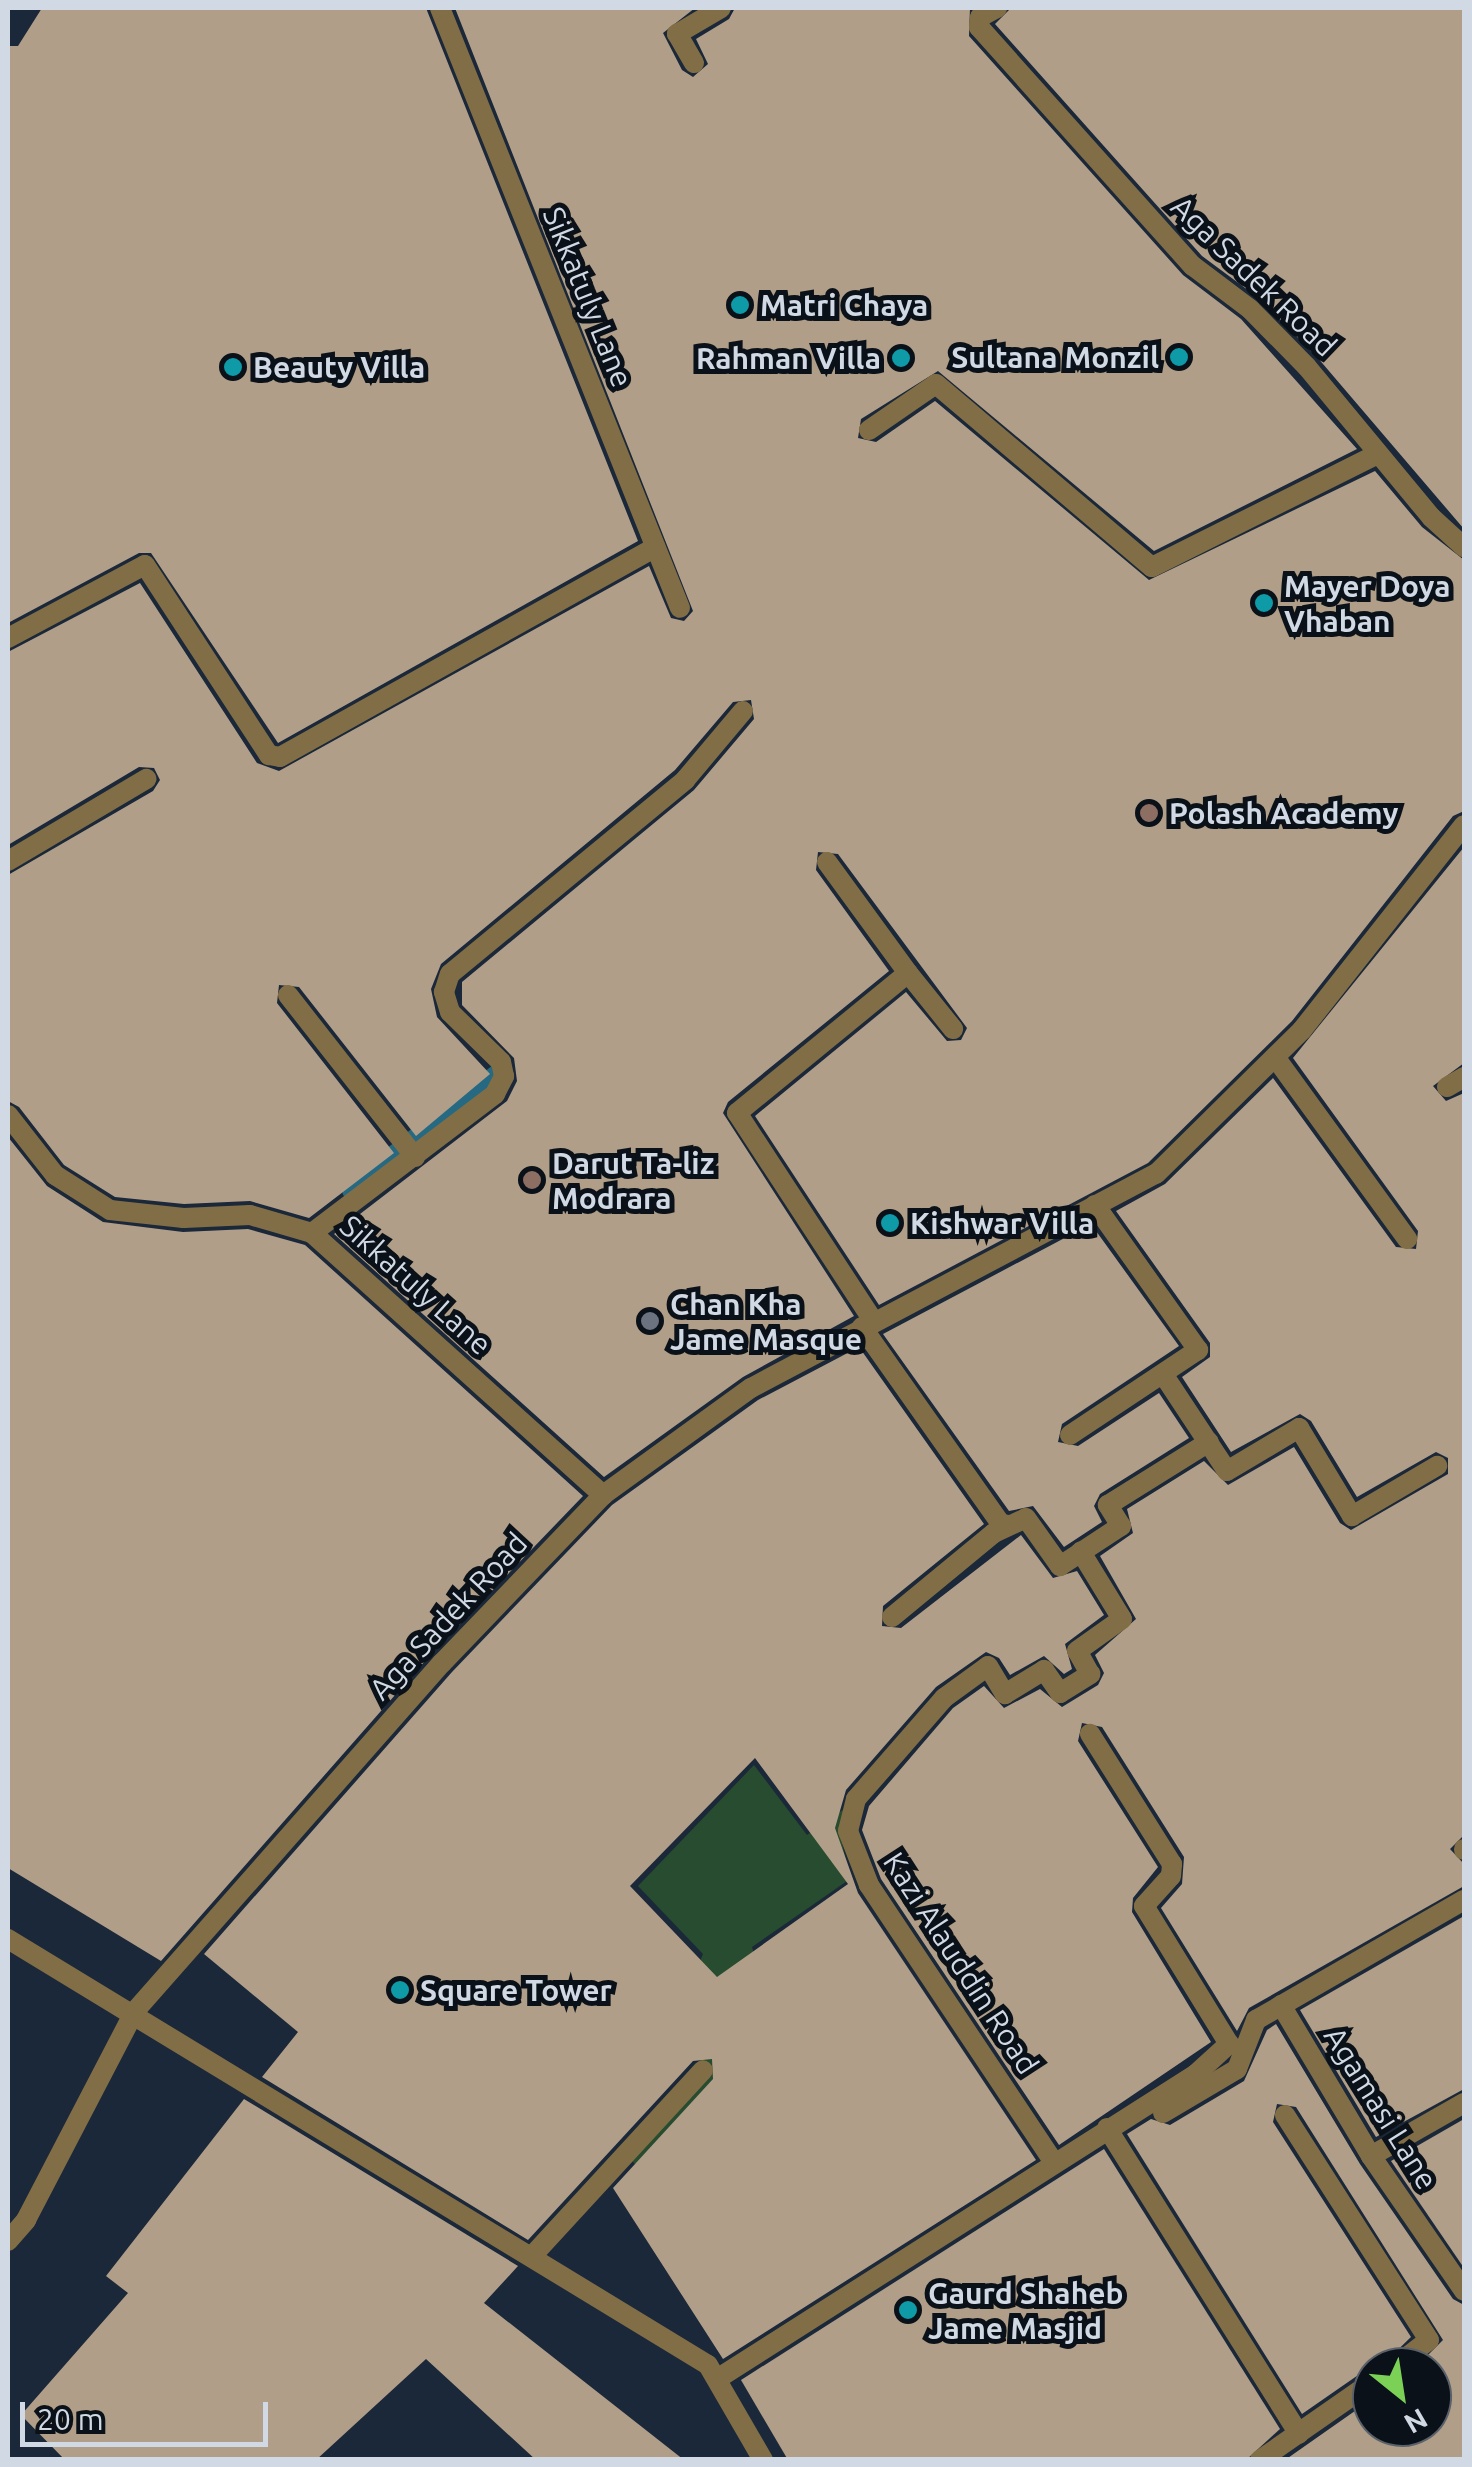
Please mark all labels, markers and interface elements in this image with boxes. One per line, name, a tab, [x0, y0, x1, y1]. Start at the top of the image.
street label: Aga Sadek Road	[1164, 188, 1344, 364]
street label: Sikkatuly Lane	[536, 202, 640, 392]
place label: Matri Chaya	[760, 287, 928, 323]
marker: Matri Chaya	[729, 294, 751, 316]
place label: Sultana Monzil	[951, 339, 1159, 375]
place label: Rahman Villa	[696, 340, 881, 376]
marker: Sultana Monzil	[1168, 346, 1190, 368]
marker: Rahman Villa	[890, 347, 912, 369]
place label: Beauty Villa	[253, 349, 425, 385]
marker: Beauty Villa	[222, 356, 244, 378]
place label: Mayer Doya Vhaban	[1284, 568, 1451, 638]
marker: Mayer Doya Vhaban	[1253, 592, 1275, 614]
place label: Polash Academy	[1169, 795, 1398, 831]
marker: Polash Academy	[1138, 802, 1160, 824]
place label: Darut Ta-liz Modrara	[552, 1145, 714, 1216]
marker: Darut Ta-liz Modrara	[521, 1169, 543, 1191]
place label: Kishwar Villa	[910, 1205, 1094, 1241]
street label: Sikkatuly Lane	[333, 1208, 499, 1362]
marker: Kishwar Villa	[879, 1212, 901, 1234]
place label: Chan Kha Jame Masque	[670, 1286, 862, 1356]
marker: Chan Kha Jame Masque	[639, 1310, 661, 1332]
street label: Aga Sadek Road	[361, 1525, 535, 1707]
street label: Kazi Alauddin Road	[876, 1845, 1046, 2081]
place label: Square Tower	[420, 1972, 612, 2008]
marker: Square Tower	[389, 1979, 411, 2001]
street label: Agamasi Lane	[1317, 2020, 1445, 2196]
place label: Gaurd Shaheb Jame Masjid	[928, 2275, 1123, 2346]
marker: Gaurd Shaheb Jame Masjid	[897, 2299, 919, 2321]
north arrow	[1352, 2347, 1452, 2447]
scale bar	[25, 2382, 272, 2444]
text: 20 m	[37, 2402, 104, 2436]
text: N	[1399, 2403, 1433, 2440]

